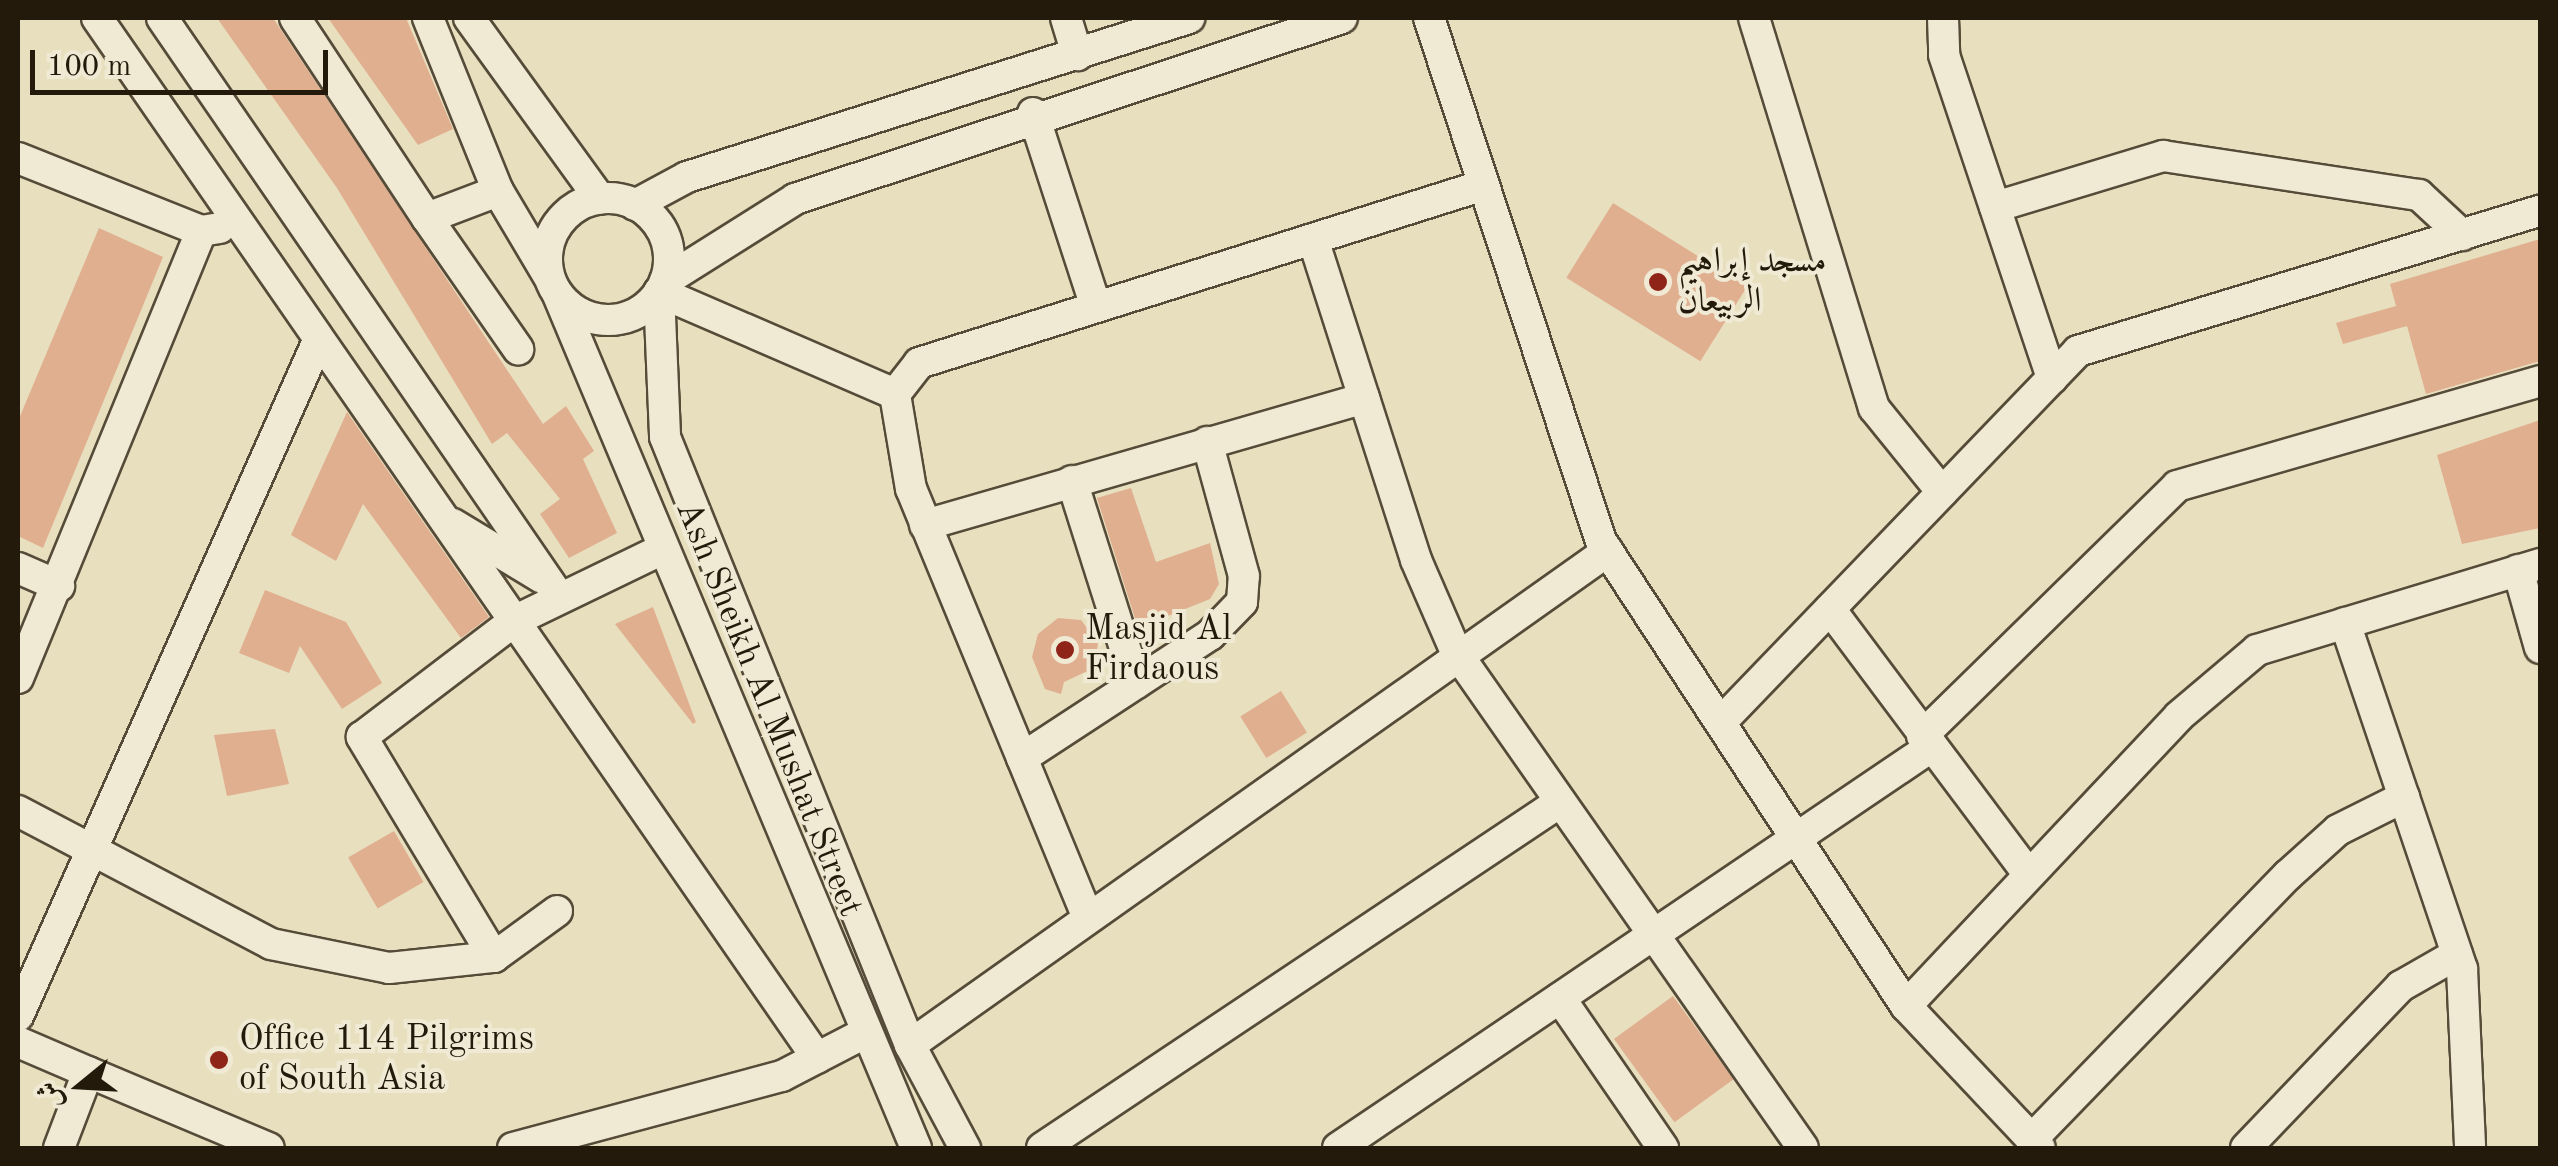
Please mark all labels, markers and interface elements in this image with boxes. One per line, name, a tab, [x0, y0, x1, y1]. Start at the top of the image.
scale bar	[35, 30, 332, 92]
text: 100 m	[47, 52, 131, 82]
place label: مسجد إبراهيم الربيعان	[1678, 241, 1827, 323]
marker: مسجد إبراهيم الربيعان	[1647, 271, 1669, 293]
street label: Ash Sheikh Al Mushat Street	[665, 495, 871, 923]
place label: Masjid Al Firdaous	[1085, 609, 1232, 691]
marker: Masjid Al Firdaous	[1054, 639, 1076, 661]
place label: Office 114 Pilgrims of South Asia	[239, 1019, 534, 1101]
north arrow	[30, 1036, 130, 1136]
marker: Office 114 Pilgrims of South Asia	[208, 1049, 230, 1071]
text: ش	[34, 1078, 69, 1113]

